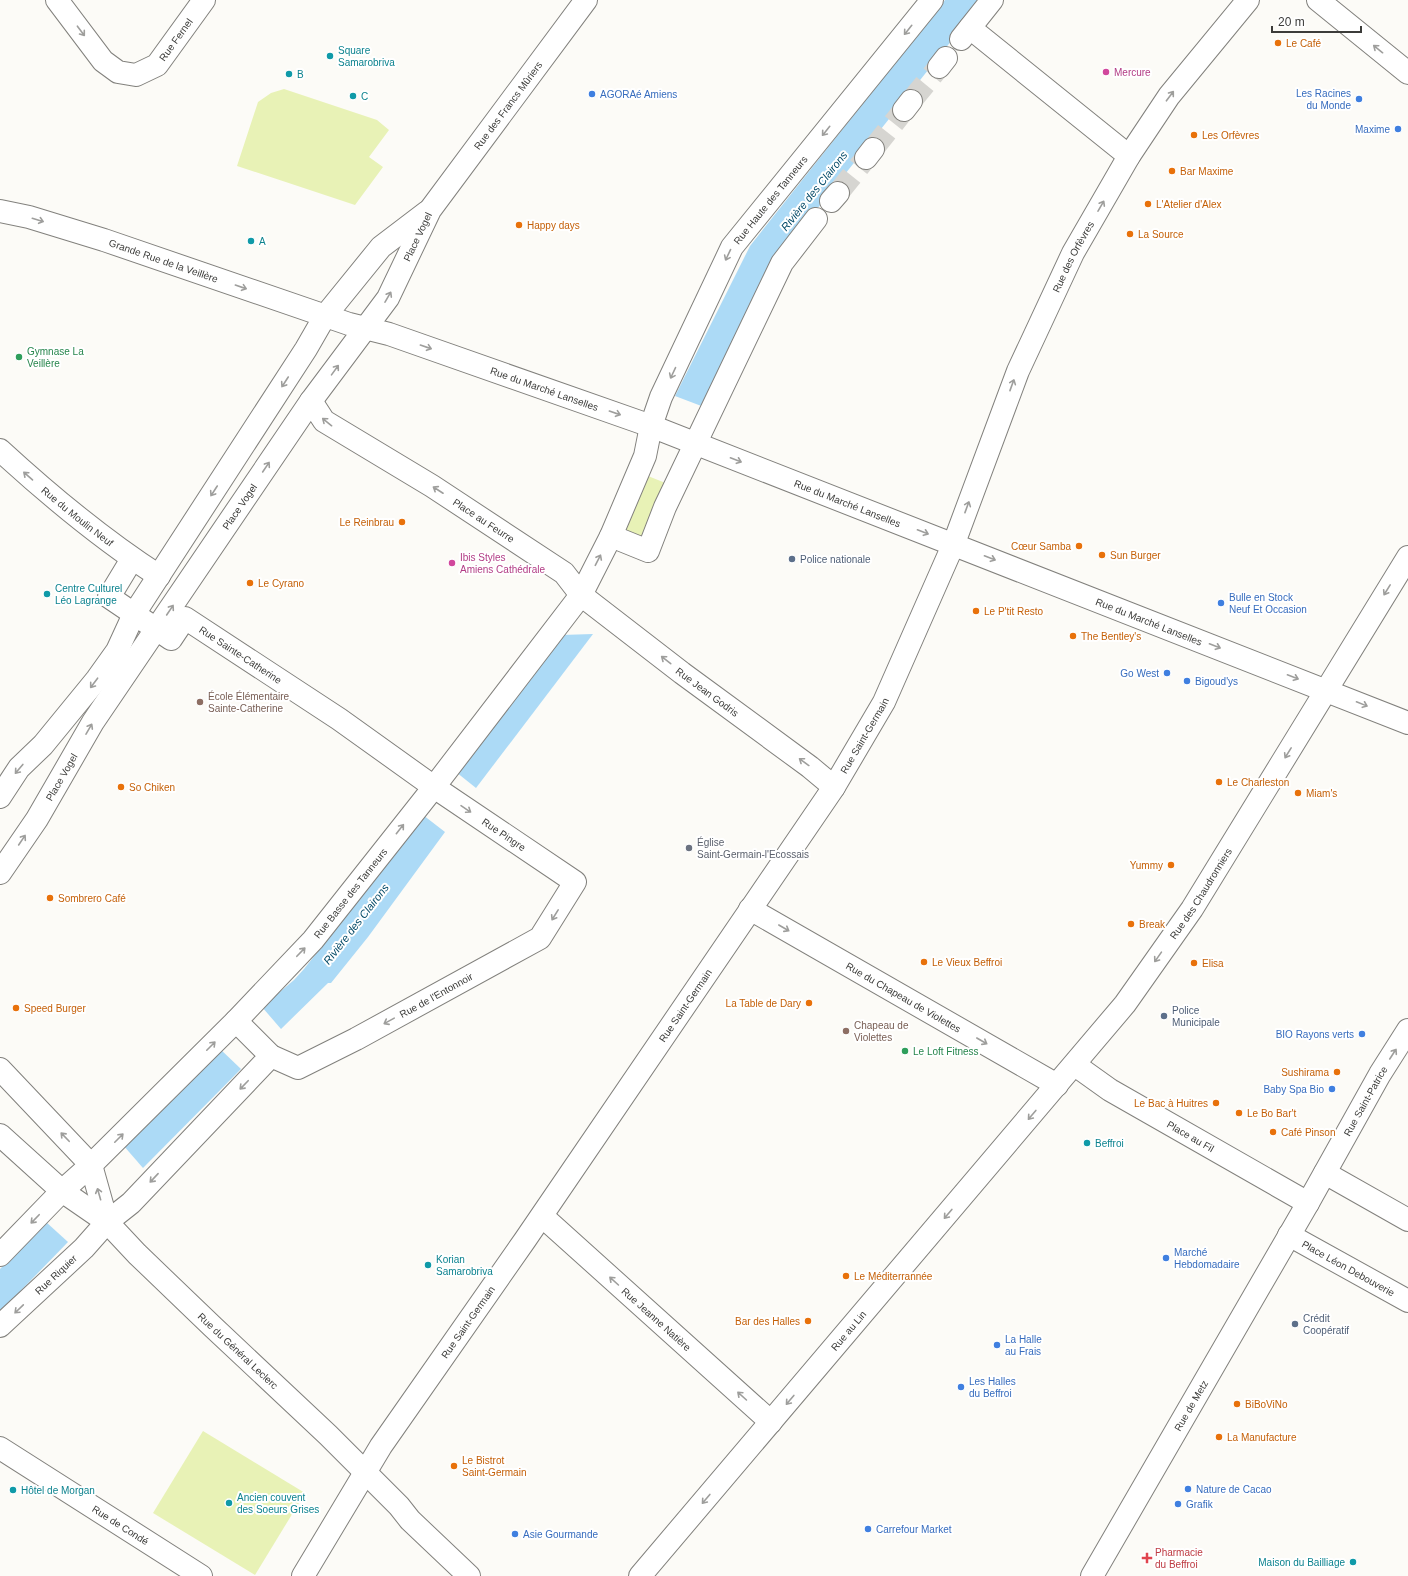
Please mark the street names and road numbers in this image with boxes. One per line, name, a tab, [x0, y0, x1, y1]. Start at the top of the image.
street label: Rue Fernel	[157, 16, 195, 63]
street label: Rue des Francs Mûriers	[472, 59, 544, 152]
street label: Rue Haute des Tanneurs	[732, 154, 810, 247]
street label: Place Vogel	[401, 211, 434, 263]
street label: Rue des Orfèvres	[1050, 219, 1096, 294]
street label: Grande Rue de la Veillère	[107, 237, 220, 285]
street label: Rue du Marché Lanselles	[489, 365, 600, 413]
street label: Rue du Marché Lanselles	[792, 478, 902, 529]
street label: Place Vogel	[220, 482, 259, 532]
street label: Rue du Moulin Neuf	[39, 485, 115, 549]
street label: Place au Feurre	[451, 496, 517, 545]
street label: Rue du Marché Lanselles	[1094, 596, 1204, 648]
street label: Rue Sainte-Catherine	[197, 624, 284, 686]
street label: Rue Jean Godris	[674, 665, 741, 719]
street label: Rue Saint-Germain	[838, 696, 891, 776]
street label: Place Vogel	[44, 752, 80, 803]
street label: Rue Pingre	[480, 816, 528, 853]
street label: Rue Basse des Tanneurs	[312, 846, 389, 941]
street label: Rue des Chaudronniers	[1168, 846, 1234, 941]
street label: Rue du Chapeau de Violettes	[845, 958, 963, 1034]
street label: Rue Saint-Germain	[657, 967, 714, 1044]
street label: Rue de l'Entonnoir	[398, 970, 475, 1020]
street label: Rue Saint-Patrice	[1342, 1064, 1390, 1138]
street label: Place au Fil	[1165, 1119, 1216, 1154]
street label: Place Léon Debouverie	[1300, 1238, 1397, 1299]
street label: Rue Riquier	[33, 1252, 80, 1297]
street label: Rue Saint-Germain	[439, 1284, 497, 1360]
street label: Rue Jeanne Natière	[619, 1286, 693, 1354]
street label: Rue au Lin	[829, 1309, 868, 1353]
street label: Rue du Général Leclerc	[196, 1311, 280, 1391]
street label: Rue de Metz	[1172, 1378, 1210, 1433]
street label: Rue de Condé	[90, 1503, 151, 1547]

